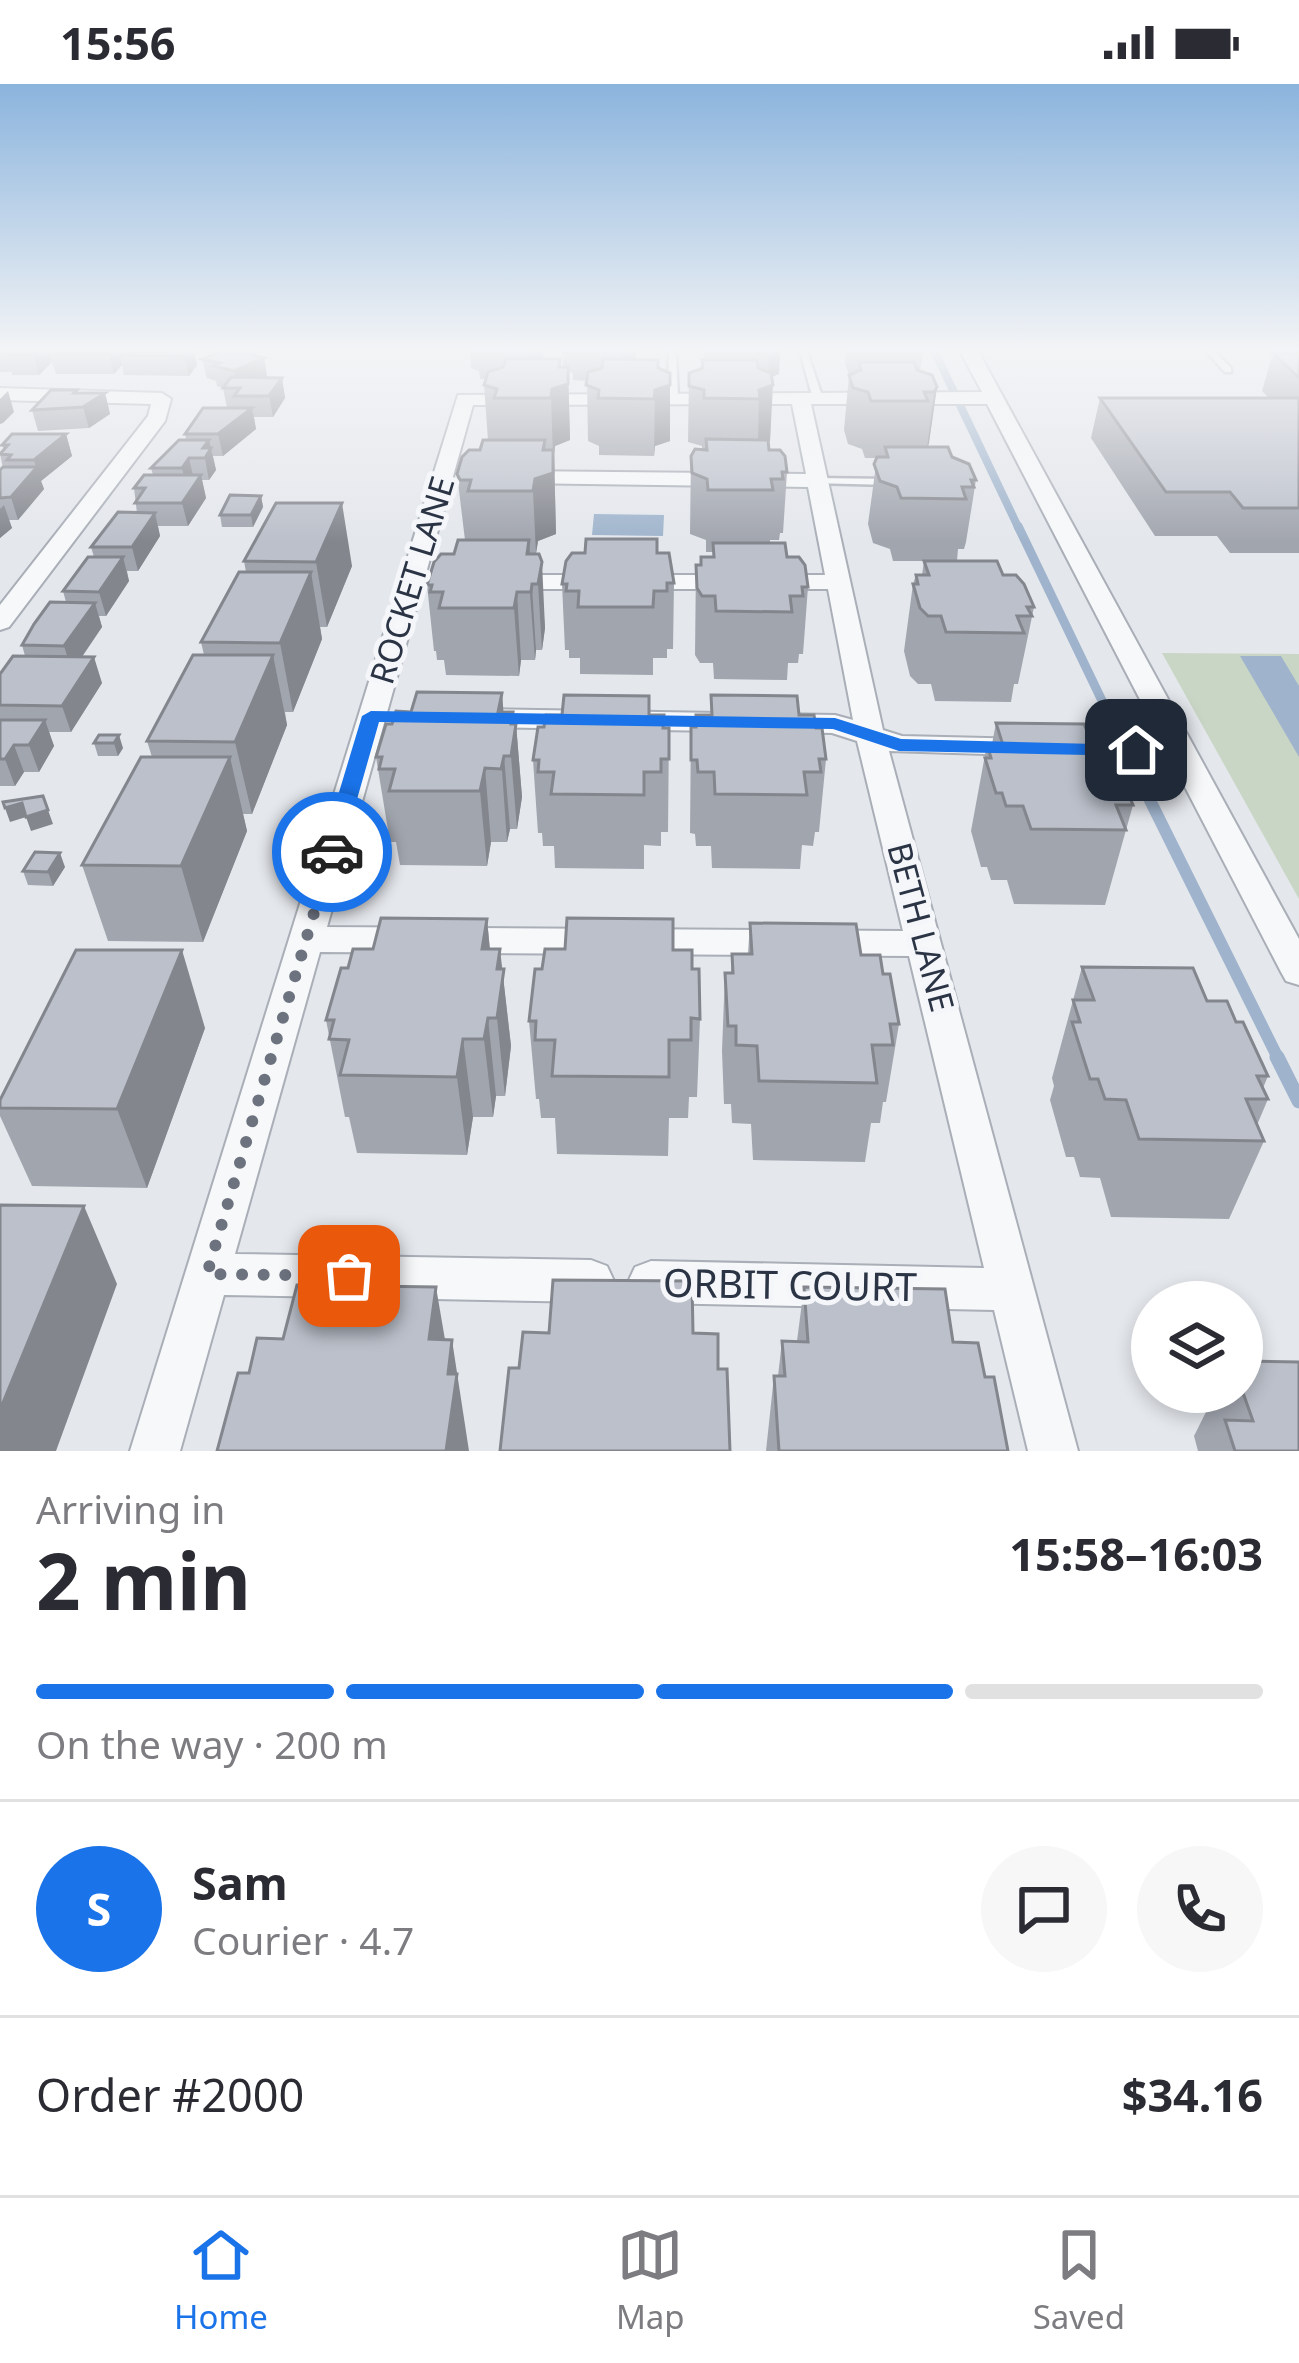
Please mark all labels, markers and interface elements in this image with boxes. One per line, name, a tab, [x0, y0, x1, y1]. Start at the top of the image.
text: 15:56	[60, 12, 176, 73]
street label: ROCKET LANE	[359, 471, 464, 689]
pin	[1085, 699, 1187, 801]
icon: home	[1103, 717, 1169, 783]
courier	[272, 792, 392, 912]
icon: car	[299, 819, 365, 885]
street label: BETH LANE	[877, 837, 966, 1016]
pin	[298, 1225, 400, 1327]
icon: bag	[316, 1243, 382, 1309]
street label: ORBIT COURT	[663, 1255, 918, 1312]
map controls	[1131, 1281, 1263, 1413]
button: layers	[1131, 1281, 1263, 1413]
text: Arriving in	[36, 1482, 225, 1535]
text: 15:58–16:03	[1009, 1523, 1263, 1584]
text: 2 min	[36, 1527, 251, 1633]
text: On the way · 200 m	[36, 1717, 388, 1770]
button: chat	[981, 1846, 1107, 1972]
button: phone	[1137, 1846, 1263, 1972]
text: Sam	[192, 1852, 288, 1913]
text: S	[87, 1878, 111, 1939]
text: Courier · 4.7	[192, 1913, 414, 1966]
text: Order #2000	[36, 2064, 304, 2125]
text: $34.16	[1122, 2064, 1263, 2125]
tab: Home	[174, 2222, 268, 2339]
tab: Map	[616, 2222, 685, 2339]
tab: Saved	[1033, 2222, 1125, 2339]

